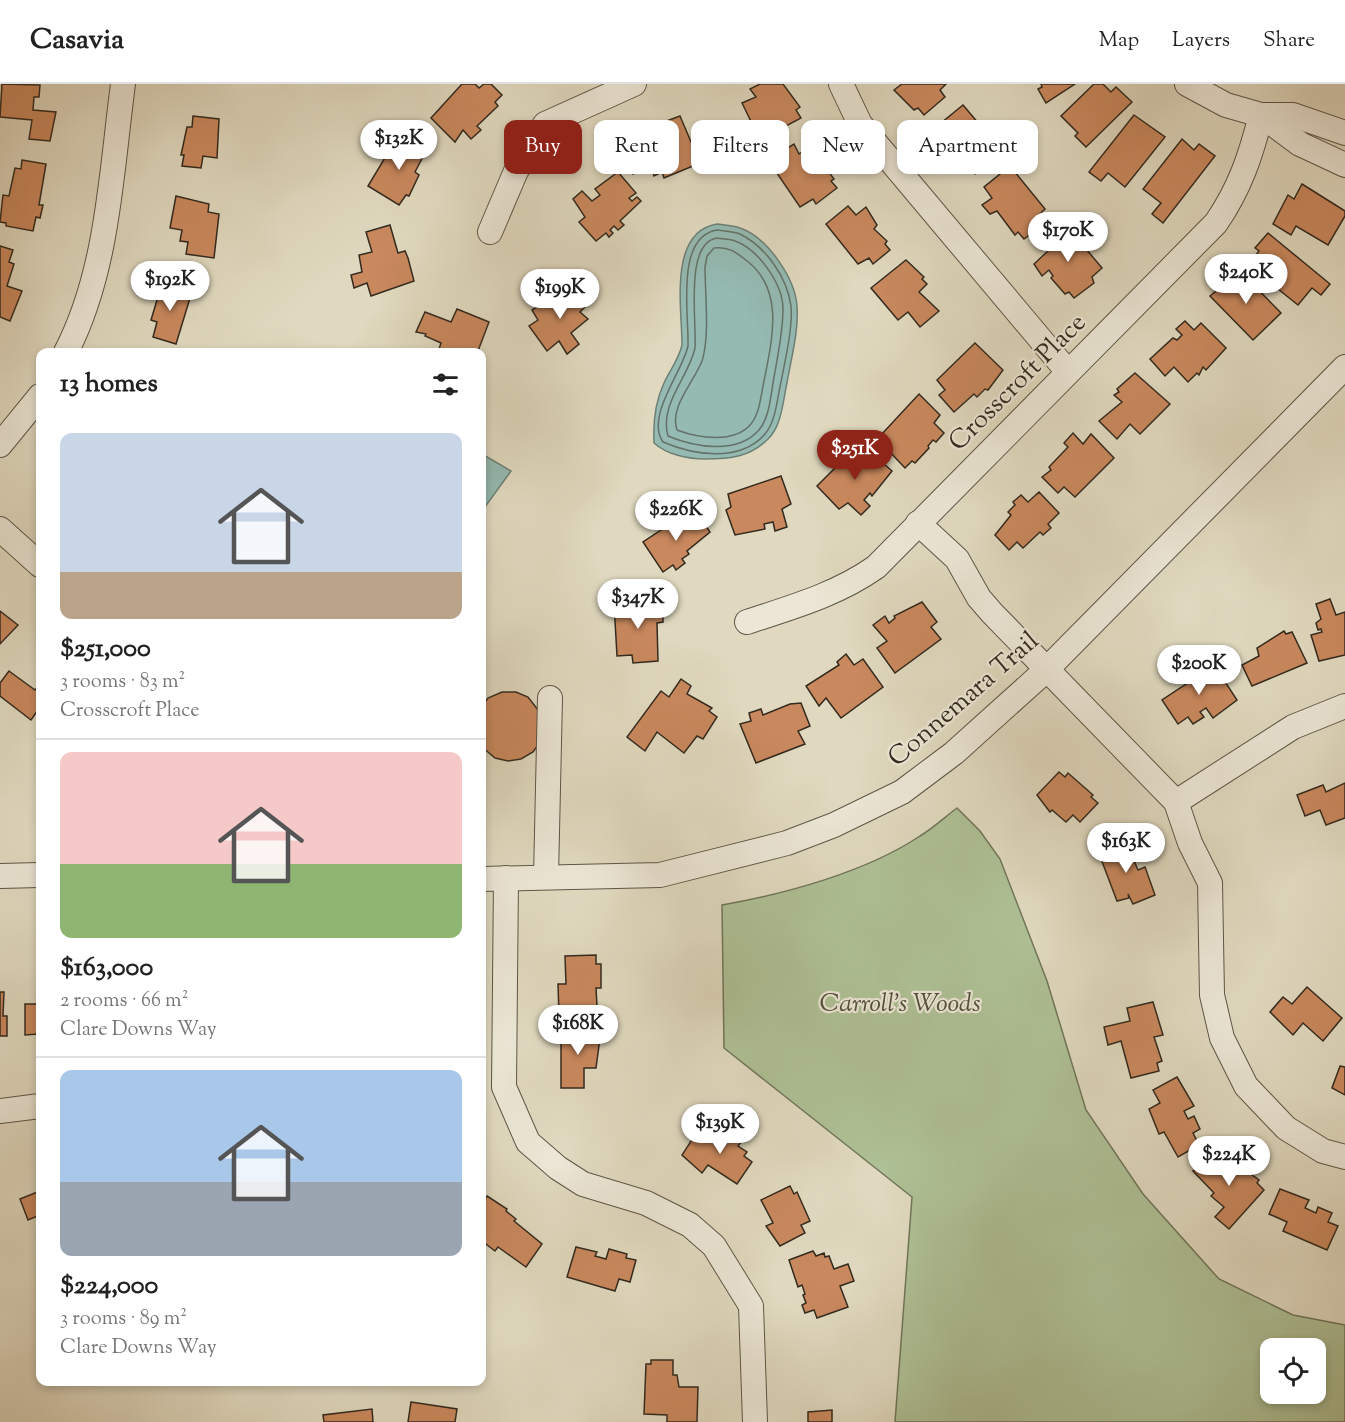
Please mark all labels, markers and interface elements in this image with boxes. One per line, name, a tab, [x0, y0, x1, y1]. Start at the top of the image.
text: Casavia	[30, 21, 124, 61]
text: Map	[1099, 26, 1139, 56]
text: Layers	[1172, 26, 1230, 56]
text: Share	[1263, 26, 1315, 56]
pin: $132K	[357, 120, 441, 171]
chip: Buy	[504, 120, 582, 174]
chip: Rent	[594, 120, 679, 174]
chip: Filters	[691, 120, 789, 174]
chip: New	[801, 120, 885, 174]
chip: Apartment	[897, 120, 1038, 174]
text: $132K	[374, 125, 424, 154]
pin: $170K	[1026, 212, 1110, 263]
text: $170K	[1042, 217, 1094, 246]
pin: $240K	[1204, 254, 1288, 305]
text: $240K	[1219, 259, 1273, 288]
pin: $192K	[128, 261, 212, 312]
text: $192K	[145, 266, 195, 295]
pin: $199K	[518, 269, 602, 320]
text: $199K	[534, 274, 586, 303]
street label: Crosscroft Place	[941, 306, 1095, 460]
text: 13 homes	[60, 366, 158, 403]
icon: filters	[429, 368, 462, 401]
pin: $251K	[813, 430, 897, 481]
text: $251K	[831, 435, 879, 464]
icon: home	[207, 472, 315, 580]
pin: $226K	[634, 491, 718, 542]
text: $226K	[649, 496, 703, 525]
pin: $347K	[596, 579, 680, 630]
text: $347K	[611, 584, 665, 613]
street label: Connemara Trail	[880, 624, 1048, 776]
text: $251,000	[60, 631, 151, 668]
pin: $200K	[1157, 645, 1241, 696]
text: $200K	[1171, 650, 1227, 679]
text: 3 rooms · 83 m²	[60, 668, 185, 697]
text: Crosscroft Place	[60, 697, 200, 726]
icon: home	[207, 791, 315, 899]
pin: $163K	[1084, 823, 1168, 874]
text: $163K	[1101, 828, 1151, 857]
text: $163,000	[60, 950, 153, 987]
park label: Carroll's Woods	[819, 986, 981, 1023]
text: 2 rooms · 66 m²	[60, 987, 188, 1016]
pin: $168K	[536, 1005, 620, 1056]
text: $168K	[552, 1010, 604, 1039]
text: Clare Downs Way	[60, 1016, 217, 1045]
pin: $139K	[678, 1104, 762, 1155]
icon: home	[207, 1109, 315, 1217]
text: $139K	[695, 1109, 745, 1138]
pin: $224K	[1187, 1136, 1271, 1187]
text: $224K	[1202, 1141, 1256, 1170]
text: $224,000	[60, 1268, 158, 1305]
text: 3 rooms · 89 m²	[60, 1305, 187, 1334]
text: Clare Downs Way	[60, 1334, 217, 1363]
map controls	[1260, 1338, 1326, 1404]
button: locate	[1260, 1338, 1326, 1404]

